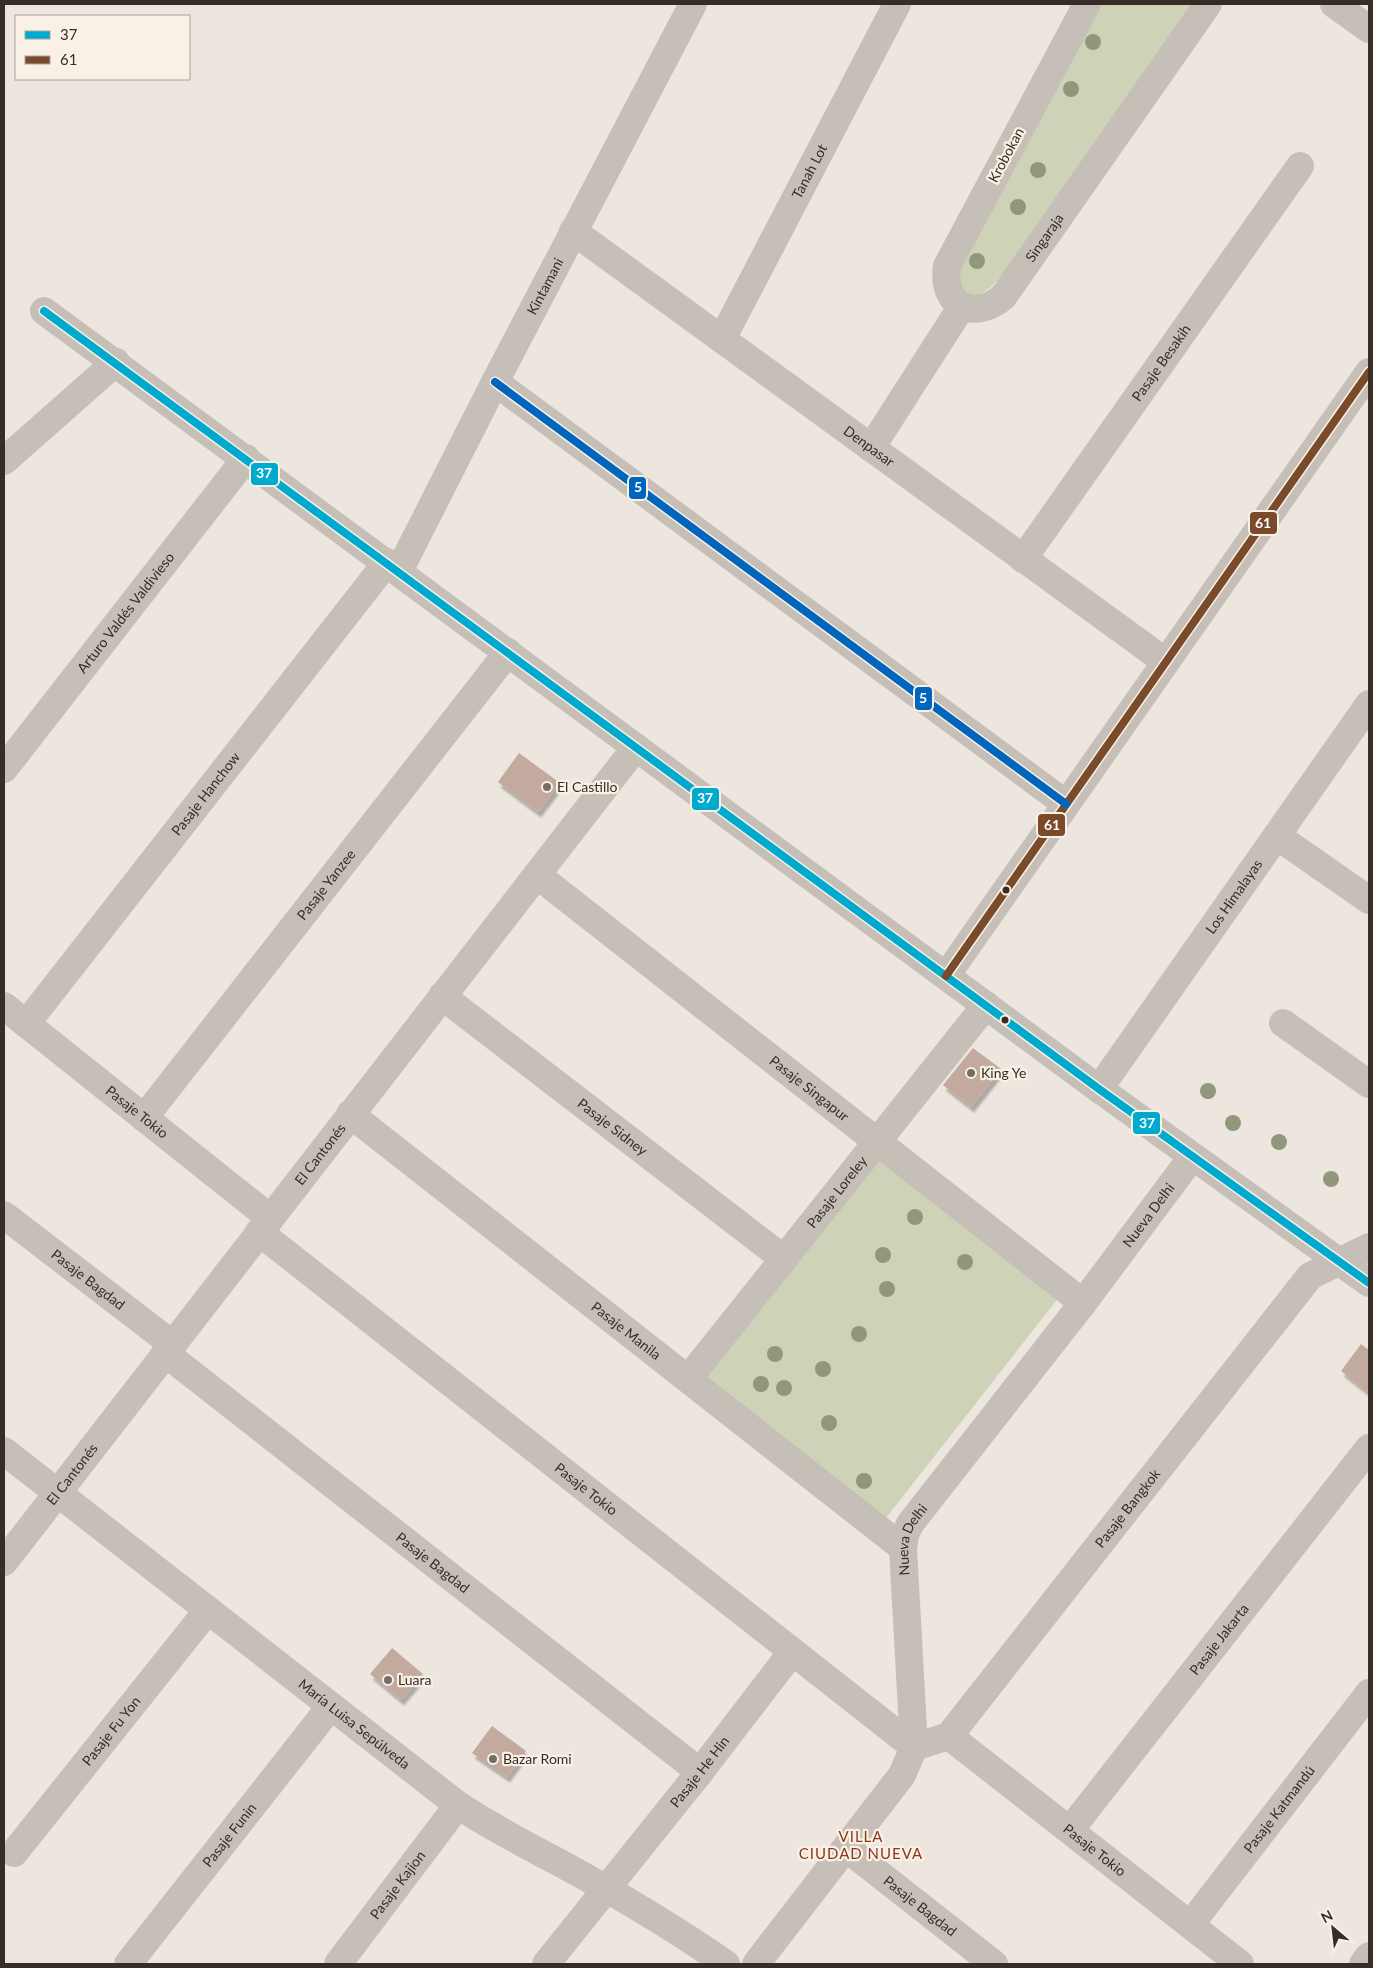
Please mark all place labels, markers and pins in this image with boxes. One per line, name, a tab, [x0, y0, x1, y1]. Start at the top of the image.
place label: El Castillo	[557, 778, 618, 795]
marker: El Castillo	[541, 781, 553, 793]
unlabelled marker	[1001, 885, 1011, 895]
unlabelled marker	[1000, 1015, 1010, 1025]
place label: King Ye	[981, 1064, 1026, 1081]
marker: King Ye	[965, 1067, 977, 1079]
place label: Luara	[398, 1671, 432, 1688]
marker: Luara	[382, 1674, 394, 1686]
place label: Bazar Romi	[503, 1750, 572, 1767]
marker: Bazar Romi	[487, 1753, 499, 1765]

